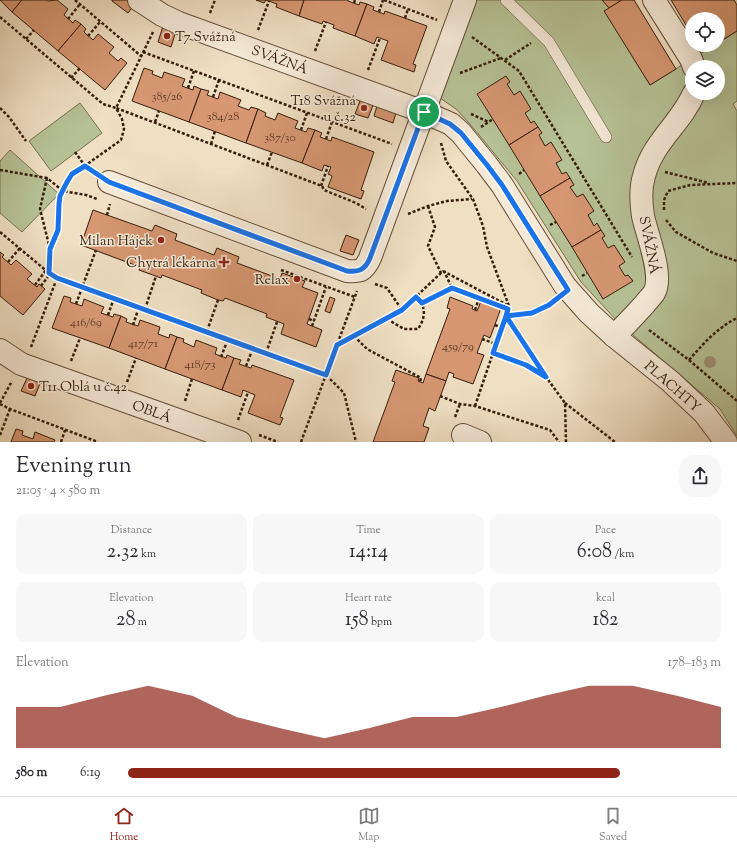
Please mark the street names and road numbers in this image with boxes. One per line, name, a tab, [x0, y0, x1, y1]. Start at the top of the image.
street label: SVÁŽNÁ	[248, 41, 311, 81]
street label: SVÁŽNÁ	[633, 214, 664, 277]
street label: PLACHTY	[639, 357, 704, 418]
street label: OBLÁ	[129, 397, 174, 429]

